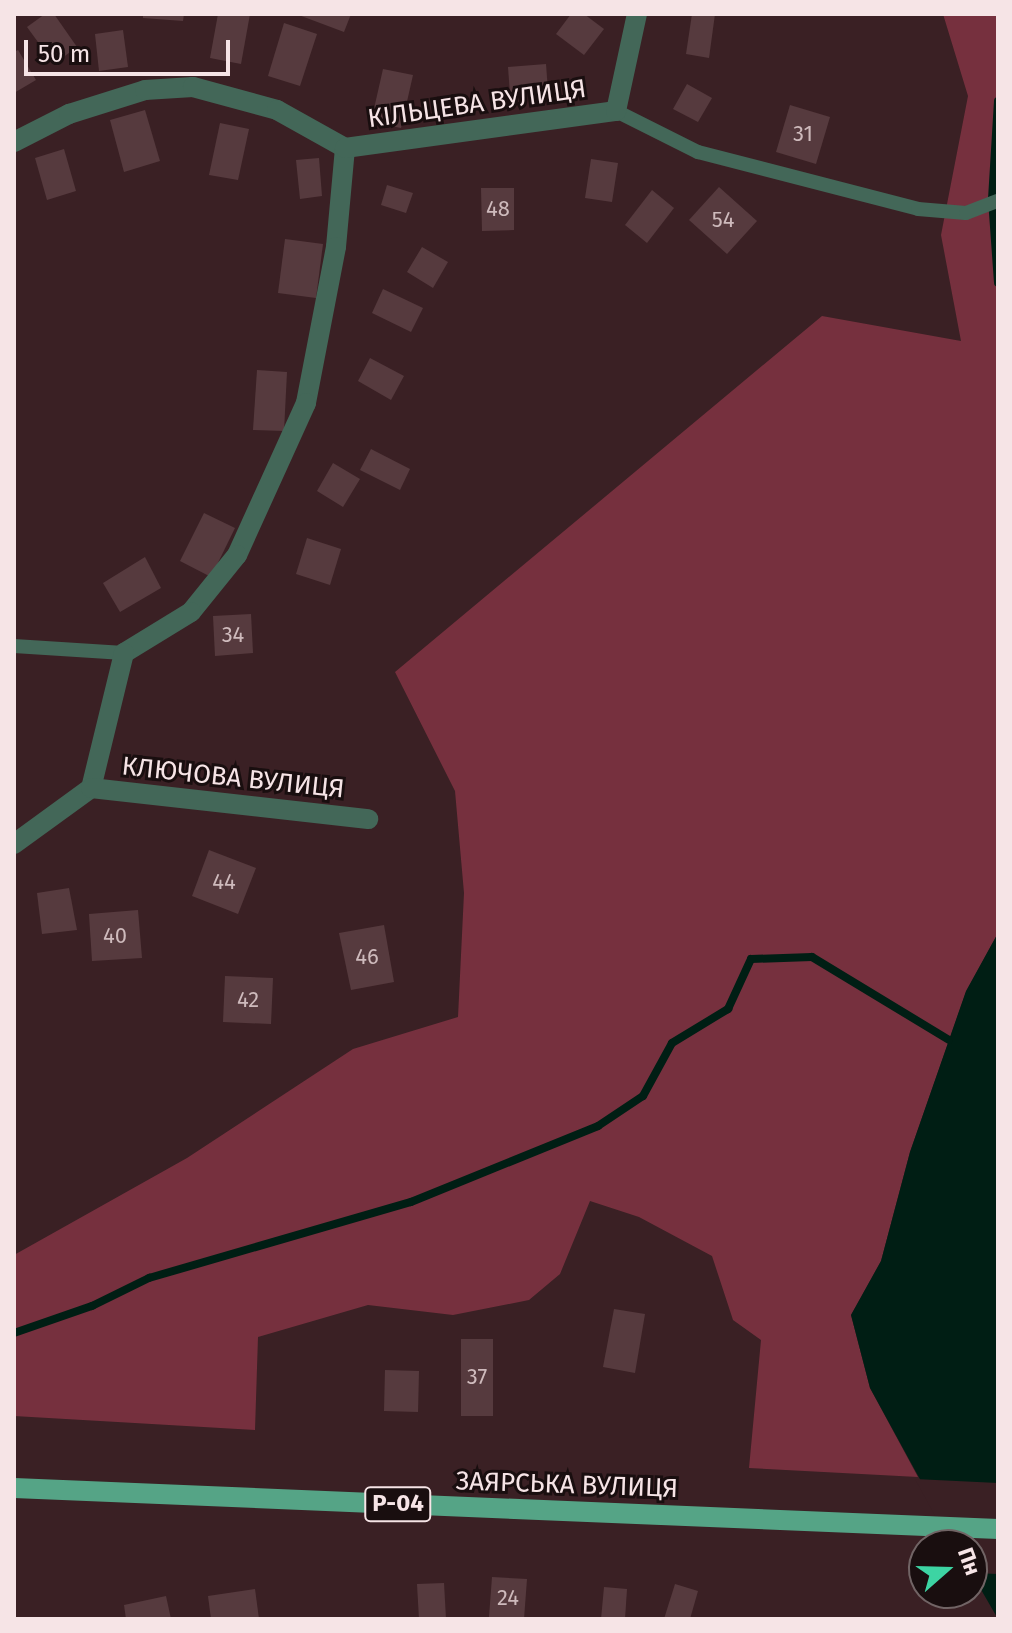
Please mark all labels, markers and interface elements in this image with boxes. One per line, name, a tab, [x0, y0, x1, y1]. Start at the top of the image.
scale bar	[28, 24, 234, 74]
text: 50 m	[38, 40, 90, 68]
street label: КІЛЬЦЕВА ВУЛИЦЯ	[366, 73, 588, 135]
house number: 31	[793, 121, 813, 147]
house number: 48	[486, 196, 510, 222]
house number: 54	[712, 207, 734, 233]
house number: 34	[222, 622, 244, 648]
street label: КЛЮЧОВА ВУЛИЦЯ	[120, 751, 346, 805]
house number: 44	[212, 869, 236, 895]
house number: 40	[103, 923, 127, 949]
house number: 46	[355, 944, 379, 970]
house number: 42	[237, 987, 259, 1013]
house number: 37	[467, 1364, 487, 1390]
street label: ЗАЯРСЬКА ВУЛИЦЯ	[455, 1466, 679, 1504]
road number: Р-04	[364, 1484, 432, 1524]
north arrow	[908, 1529, 988, 1609]
text: Пн	[952, 1544, 987, 1579]
house number: 24	[497, 1585, 519, 1611]

